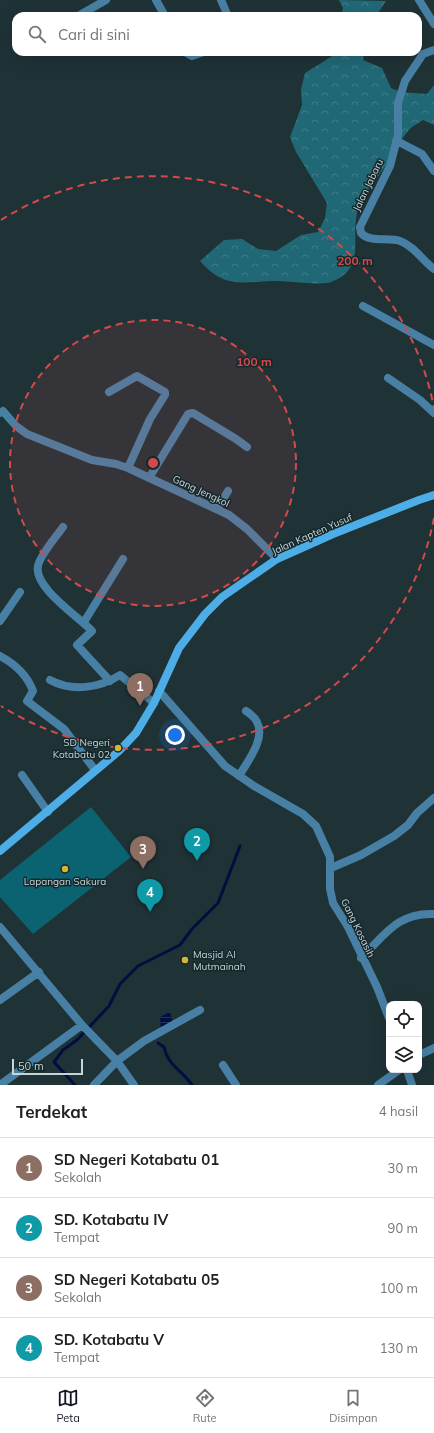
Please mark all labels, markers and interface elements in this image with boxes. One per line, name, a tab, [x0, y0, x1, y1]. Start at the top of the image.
search box	[12, 12, 422, 56]
icon: search	[26, 23, 48, 45]
text: Cari di sini	[58, 25, 130, 44]
street label: Jalan Jabaru	[350, 157, 386, 213]
text: 200 m	[337, 253, 373, 268]
text: 100 m	[236, 354, 272, 369]
centre of rings	[146, 456, 160, 470]
street label: Gang Jengkol	[170, 472, 232, 510]
street label: Jalan Kapten Yusuf	[270, 510, 355, 558]
pin: 1	[127, 673, 153, 706]
your location	[165, 725, 185, 745]
place label: SD Negeri Kotabatu 02	[53, 736, 110, 761]
marker: SD Negeri Kotabatu 02	[113, 743, 123, 753]
pin: 2	[184, 828, 210, 861]
pin: 3	[130, 836, 156, 869]
marker: Lapangan Sakura	[60, 864, 70, 874]
place label: Lapangan Sakura	[24, 875, 106, 888]
pin: 4	[137, 879, 163, 912]
street label: Gang Kosasih	[338, 896, 378, 960]
place label: Masjid Al Mutmainah	[193, 948, 246, 973]
marker: Masjid Al Mutmainah	[180, 955, 190, 965]
map controls	[386, 1001, 422, 1073]
button: locate	[386, 1001, 422, 1037]
button: layers	[386, 1037, 422, 1073]
scale bar	[12, 1057, 83, 1076]
text: 50 m	[18, 1059, 44, 1073]
text: Terdekat	[16, 1101, 87, 1122]
text: 4 hasil	[379, 1103, 418, 1119]
text: SD Negeri Kotabatu 01	[54, 1150, 219, 1169]
text: 1	[25, 1160, 33, 1176]
text: 30 m	[388, 1160, 418, 1176]
text: Sekolah	[54, 1169, 102, 1185]
text: SD. Kotabatu IV	[54, 1210, 168, 1229]
text: 2	[25, 1220, 33, 1236]
text: 90 m	[388, 1220, 418, 1236]
text: Tempat	[54, 1229, 100, 1245]
text: SD Negeri Kotabatu 05	[54, 1270, 219, 1289]
text: 3	[25, 1280, 33, 1296]
text: 100 m	[380, 1280, 418, 1296]
text: Sekolah	[54, 1289, 102, 1305]
text: SD. Kotabatu V	[54, 1330, 164, 1349]
text: 4	[25, 1340, 33, 1356]
text: 130 m	[380, 1340, 418, 1356]
text: Tempat	[54, 1349, 100, 1365]
tab: Peta	[56, 1387, 80, 1425]
tab: Rute	[193, 1387, 216, 1425]
tab: Disimpan	[329, 1387, 378, 1425]

